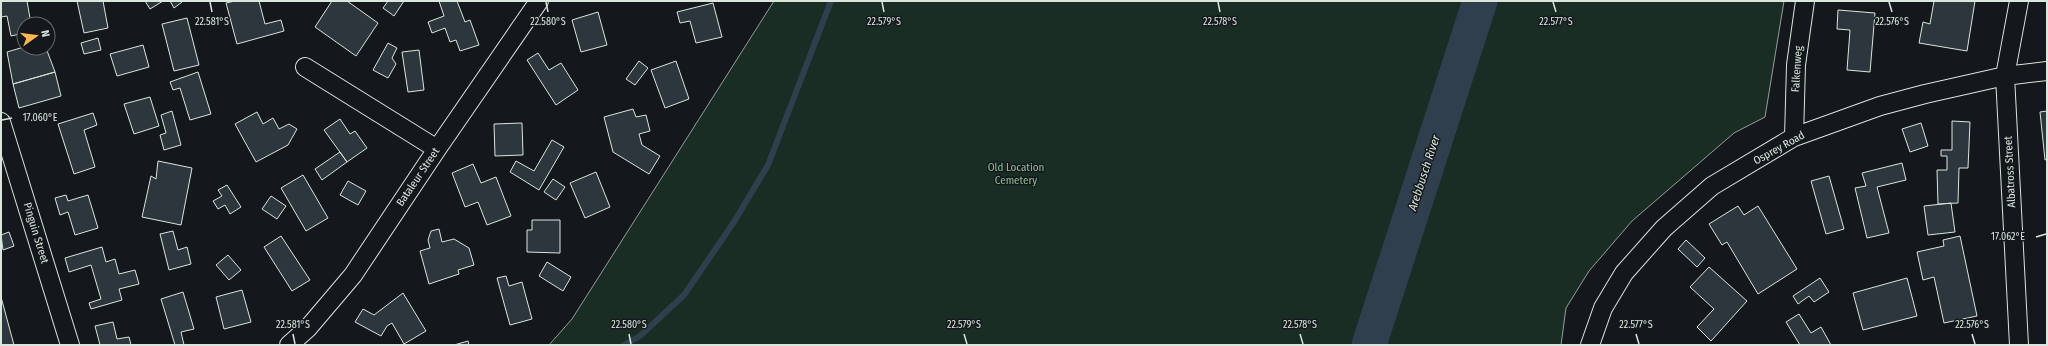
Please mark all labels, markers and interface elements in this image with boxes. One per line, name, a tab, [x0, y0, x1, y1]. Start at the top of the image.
north arrow	[16, 16, 56, 56]
text: 22.581°S	[195, 16, 229, 28]
text: 22.580°S	[530, 16, 566, 28]
text: 22.579°S	[867, 16, 901, 28]
text: 22.578°S	[1203, 16, 1237, 28]
text: 22.577°S	[1539, 16, 1573, 28]
text: 22.576°S	[1875, 16, 1909, 28]
text: N	[38, 29, 52, 38]
street label: Falkenweg	[1789, 45, 1805, 93]
text: 17.060°E	[23, 112, 58, 124]
street label: Osprey Road	[1751, 129, 1807, 167]
water label: Arebbusch River	[1405, 133, 1443, 213]
street label: Albatross Street	[2002, 135, 2018, 208]
street label: Bataleur Street	[394, 145, 443, 209]
park label: Old Location Cemetery	[988, 161, 1044, 187]
street label: Pinguin Street	[21, 201, 52, 266]
text: 17.062°E	[1991, 231, 2025, 243]
text: 22.581°S	[276, 319, 310, 331]
text: 22.580°S	[611, 319, 647, 331]
text: 22.579°S	[947, 319, 981, 331]
text: 22.578°S	[1283, 319, 1317, 331]
text: 22.577°S	[1619, 319, 1653, 331]
text: 22.576°S	[1955, 319, 1989, 331]

